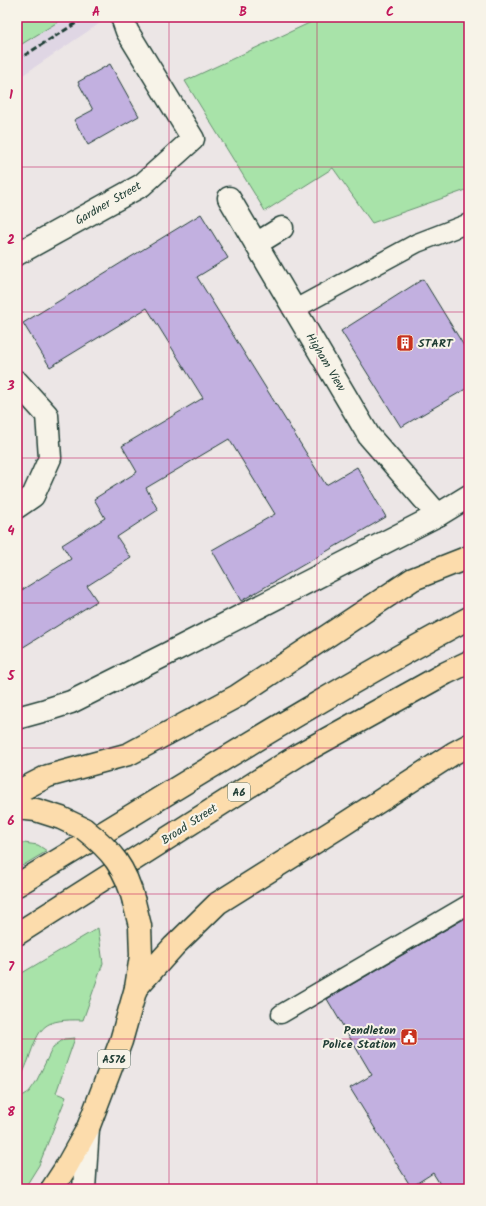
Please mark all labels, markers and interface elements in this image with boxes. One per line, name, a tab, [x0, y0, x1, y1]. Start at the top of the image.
text: A	[92, 2, 100, 23]
text: B	[239, 2, 247, 23]
text: C	[386, 2, 394, 23]
text: 1	[9, 85, 13, 106]
street label: Gardner Street	[71, 177, 145, 230]
text: 2	[7, 230, 15, 251]
street label: Higham View	[300, 329, 351, 396]
building icon: START	[395, 333, 415, 353]
place label: START	[418, 334, 454, 353]
text: 3	[6, 376, 15, 397]
text: 4	[7, 521, 15, 542]
text: 5	[7, 666, 16, 687]
road number: A6	[228, 783, 250, 801]
street label: Broad Street	[157, 799, 222, 850]
text: 6	[7, 811, 15, 832]
text: 7	[8, 957, 15, 978]
place label: Pendleton Police Station	[322, 1021, 396, 1054]
public building icon: Pendleton Police Station	[399, 1027, 419, 1047]
road number: A576	[98, 1050, 130, 1068]
text: 8	[7, 1102, 15, 1123]

